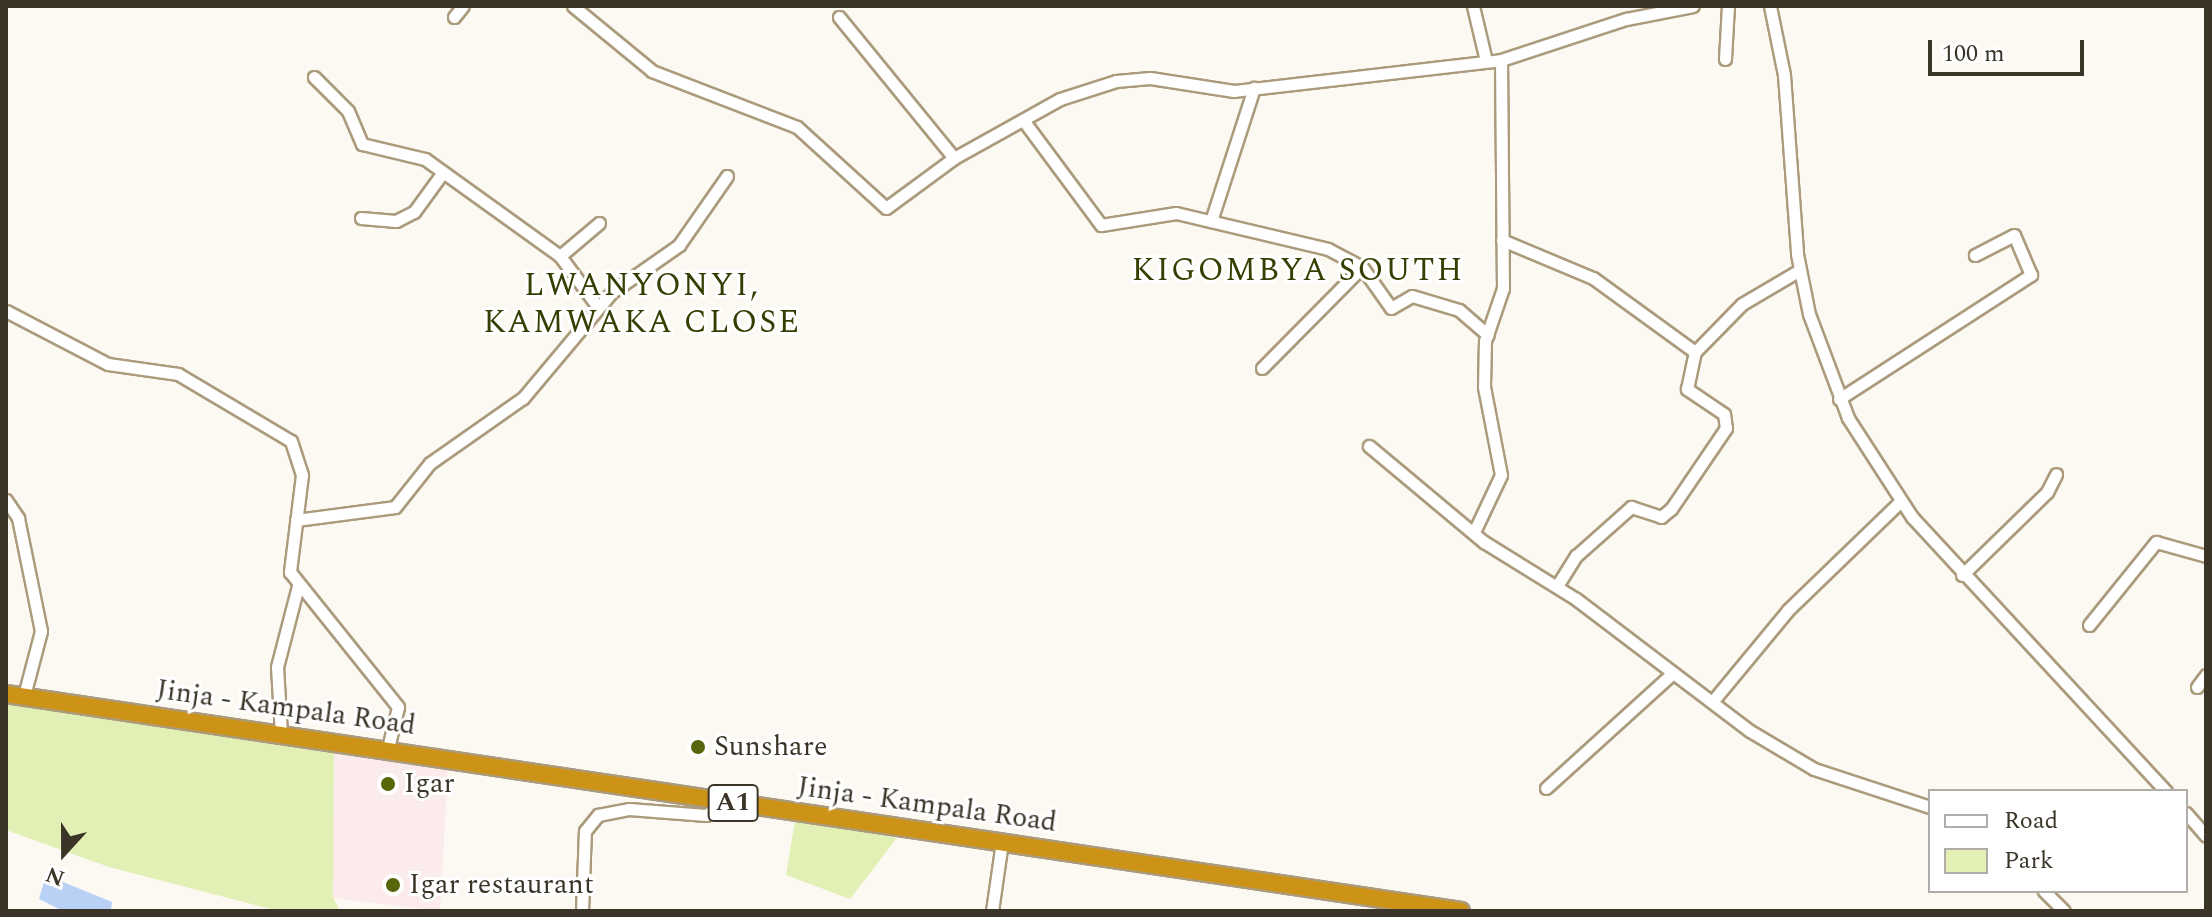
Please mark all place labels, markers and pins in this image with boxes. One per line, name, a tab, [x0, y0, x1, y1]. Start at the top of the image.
place label: Sunshare	[714, 730, 827, 764]
marker: Sunshare	[689, 738, 707, 756]
place label: Igar	[404, 767, 455, 801]
marker: Igar	[379, 775, 397, 793]
place label: Igar restaurant	[409, 868, 594, 902]
marker: Igar restaurant	[384, 876, 402, 894]

